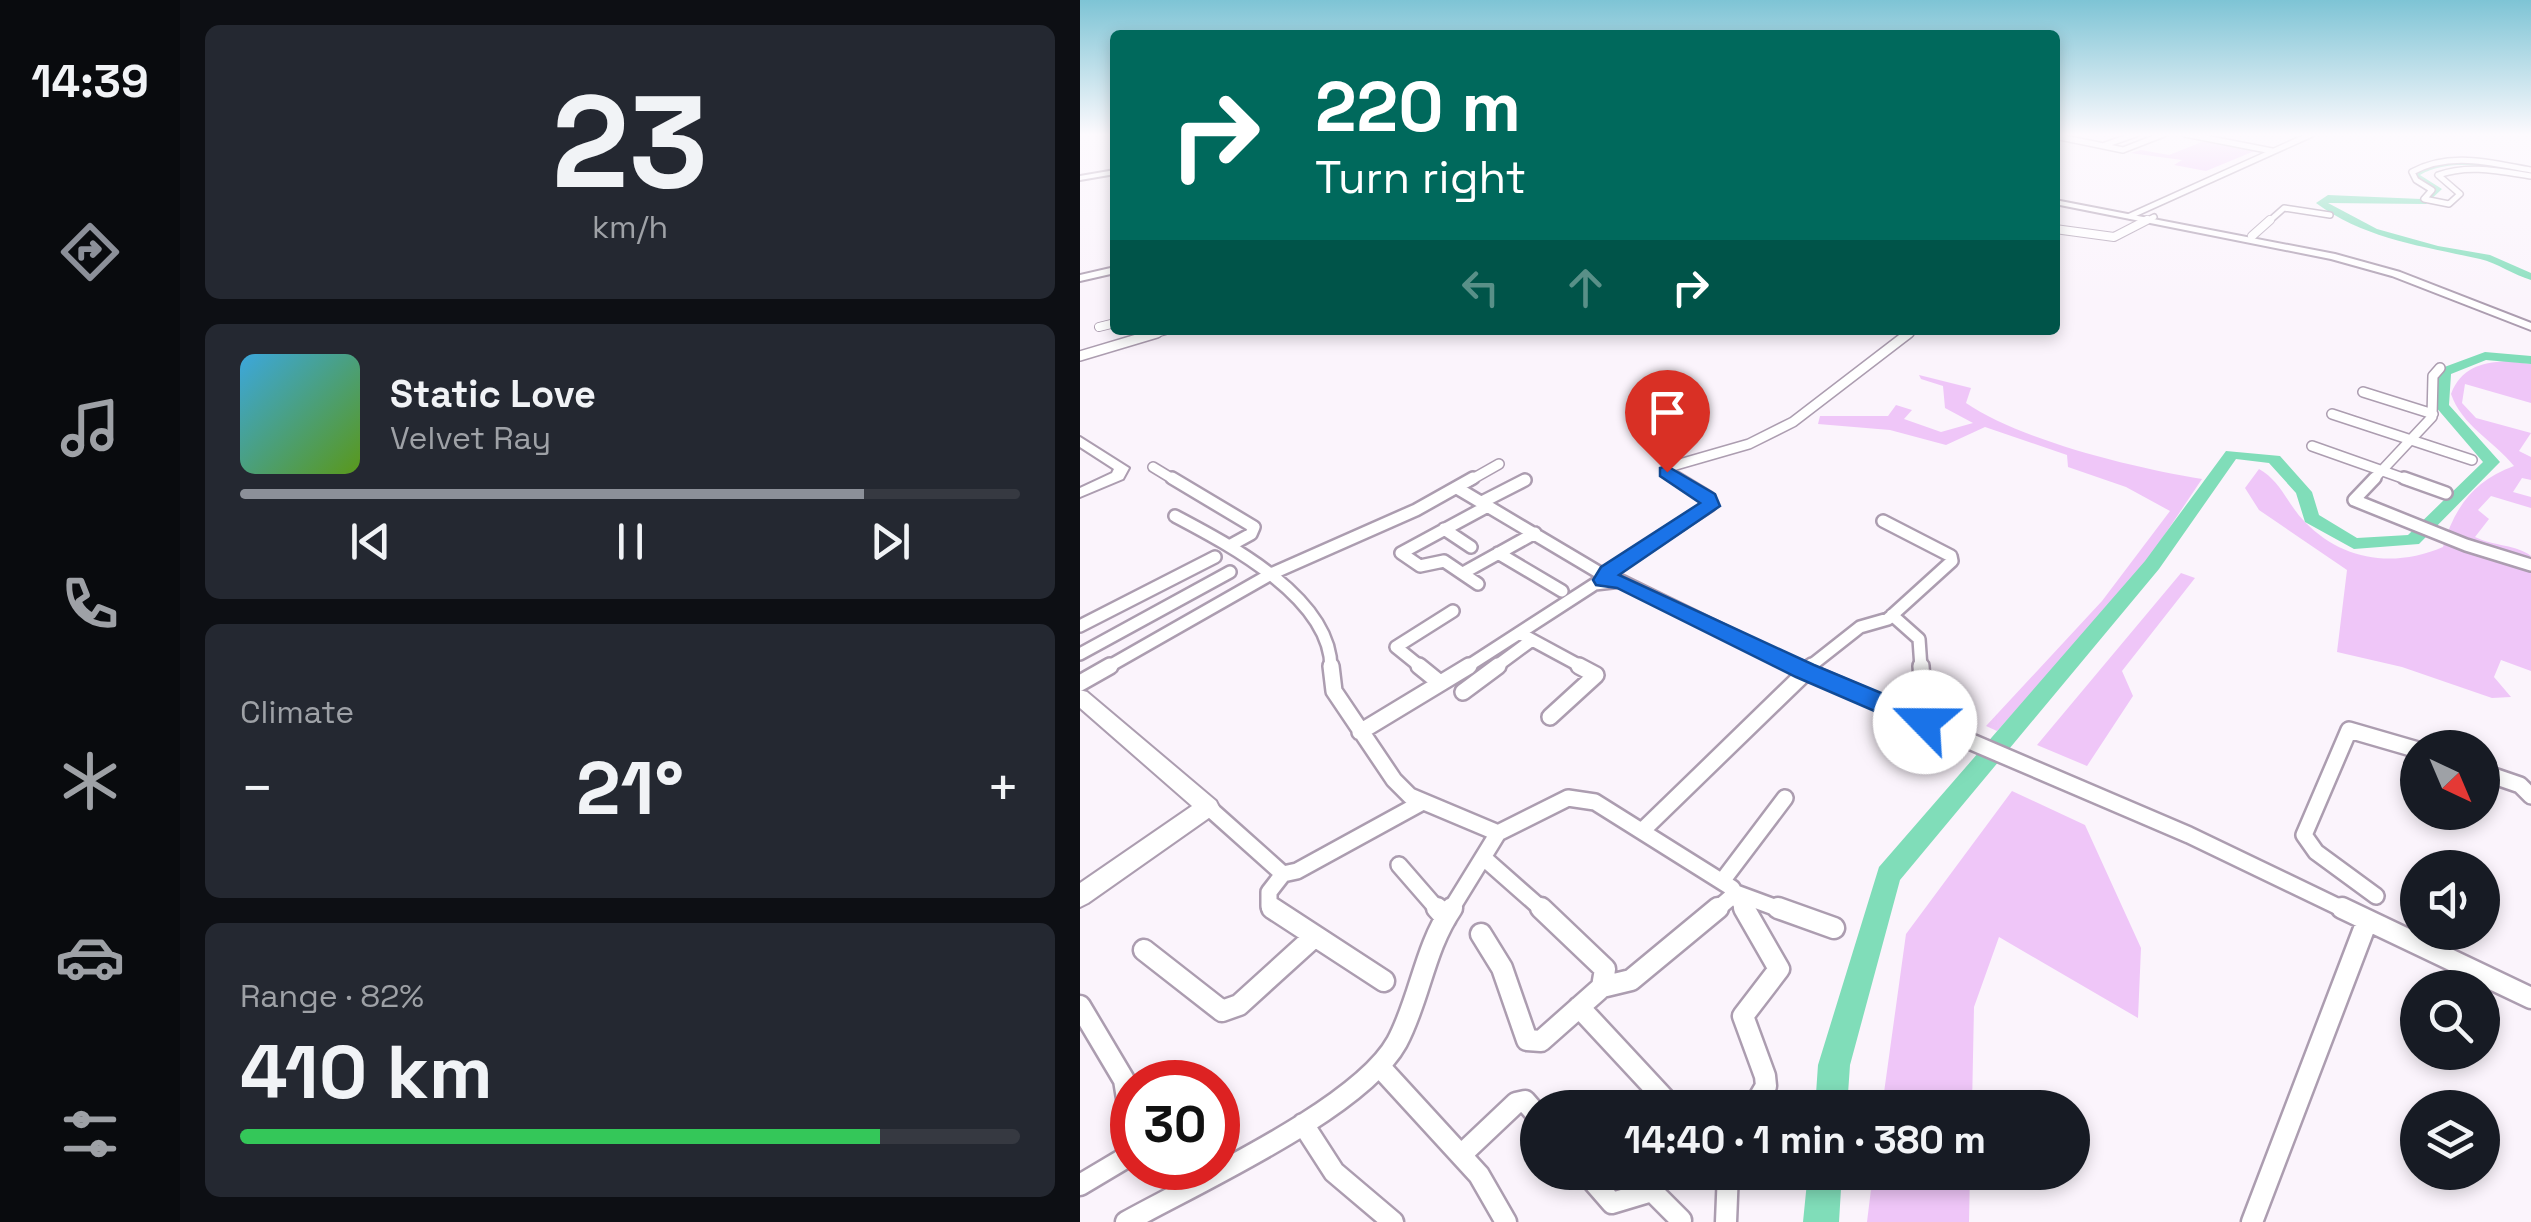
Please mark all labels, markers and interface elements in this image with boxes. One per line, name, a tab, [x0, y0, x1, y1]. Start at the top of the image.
text: 14:39	[31, 53, 149, 110]
text: 23	[552, 59, 708, 225]
text: 220 m	[1315, 62, 1521, 151]
icon: right	[1150, 70, 1280, 200]
text: Turn right	[1315, 149, 1526, 206]
text: km/h	[592, 207, 668, 247]
icon: directions	[55, 217, 125, 287]
icon: left	[1453, 260, 1508, 315]
icon: ahead	[1558, 260, 1613, 315]
icon: right	[1663, 260, 1718, 315]
text: Static Love	[390, 370, 596, 418]
pin	[1625, 370, 1710, 473]
icon: arrive	[1640, 385, 1695, 440]
icon: music	[55, 393, 125, 463]
text: Velvet Ray	[390, 418, 551, 458]
icon: previous	[343, 514, 398, 569]
icon: pause	[603, 514, 658, 569]
icon: next	[863, 514, 918, 569]
icon: phone	[55, 569, 125, 639]
position arrow	[1873, 670, 1977, 774]
text: Climate	[240, 692, 354, 732]
north arrow	[2400, 730, 2500, 830]
map controls	[2400, 730, 2500, 1190]
text: 21°	[576, 740, 684, 836]
icon: climate	[55, 746, 125, 816]
text: −	[240, 753, 274, 823]
text: +	[986, 753, 1020, 823]
button: sound	[2400, 850, 2500, 950]
icon: car	[55, 922, 125, 992]
button: search	[2400, 970, 2500, 1070]
text: Range · 82%	[240, 976, 424, 1016]
text: 410 km	[240, 1024, 493, 1120]
speed limit sign: 30	[1110, 1060, 1240, 1190]
button: layers	[2400, 1090, 2500, 1190]
icon: filters	[55, 1099, 125, 1169]
text: 14:40 · 1 min · 380 m	[1624, 1116, 1986, 1164]

